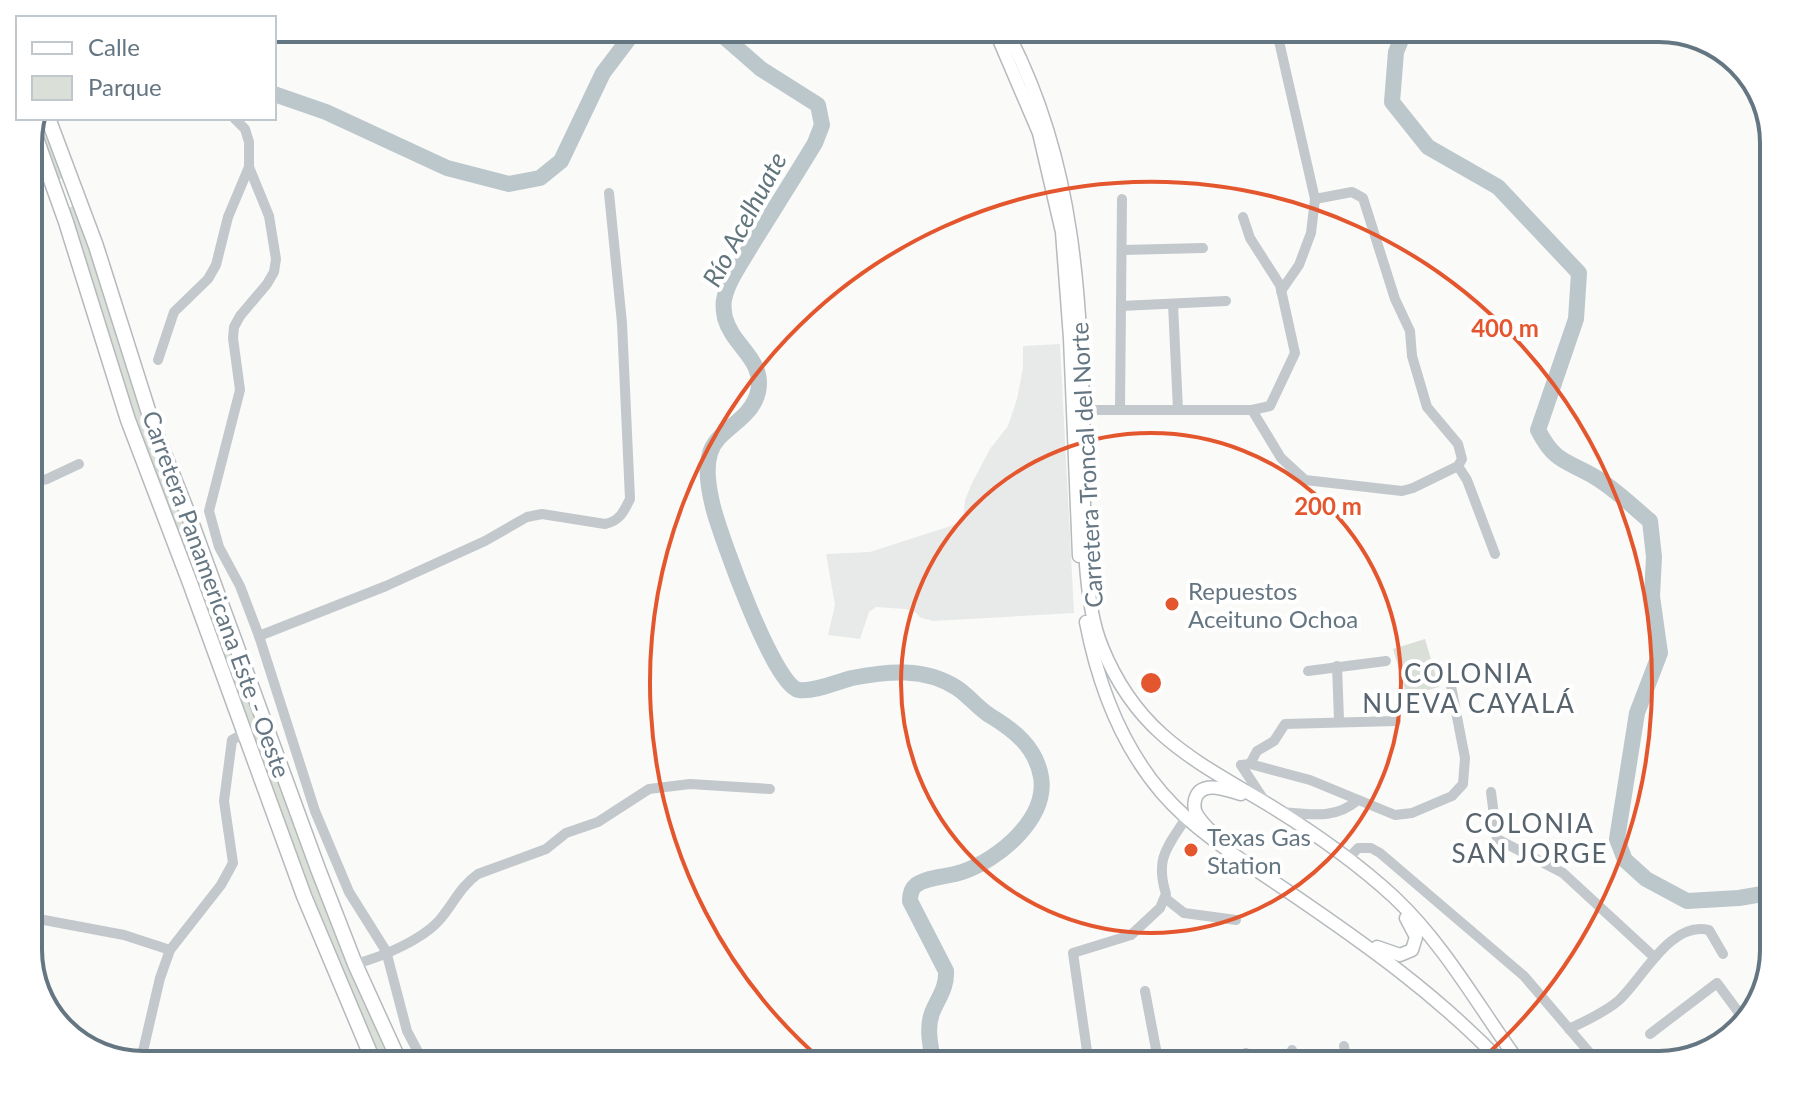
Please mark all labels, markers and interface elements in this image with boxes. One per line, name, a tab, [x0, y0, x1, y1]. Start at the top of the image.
legend	[16, 16, 276, 120]
text: Calle	[88, 32, 140, 61]
text: Parque	[88, 72, 162, 101]
water label: Río Acelhuate	[695, 146, 793, 292]
text: 400 m	[1471, 313, 1539, 342]
street label: Carretera Troncal del Norte	[1064, 321, 1108, 609]
street label: Carretera Panamericana Este - Oeste	[137, 407, 297, 781]
text: 200 m	[1294, 491, 1362, 520]
place label: Repuestos Aceituno Ochoa	[1188, 576, 1358, 633]
marker: Repuestos Aceituno Ochoa	[1163, 595, 1181, 613]
district label: COLONIA NUEVA CAYALÁ	[1362, 657, 1576, 719]
centre of rings	[1137, 669, 1165, 697]
district label: COLONIA SAN JORGE	[1451, 807, 1609, 869]
place label: Texas Gas Station	[1207, 822, 1311, 879]
marker: Texas Gas Station	[1182, 841, 1200, 859]

